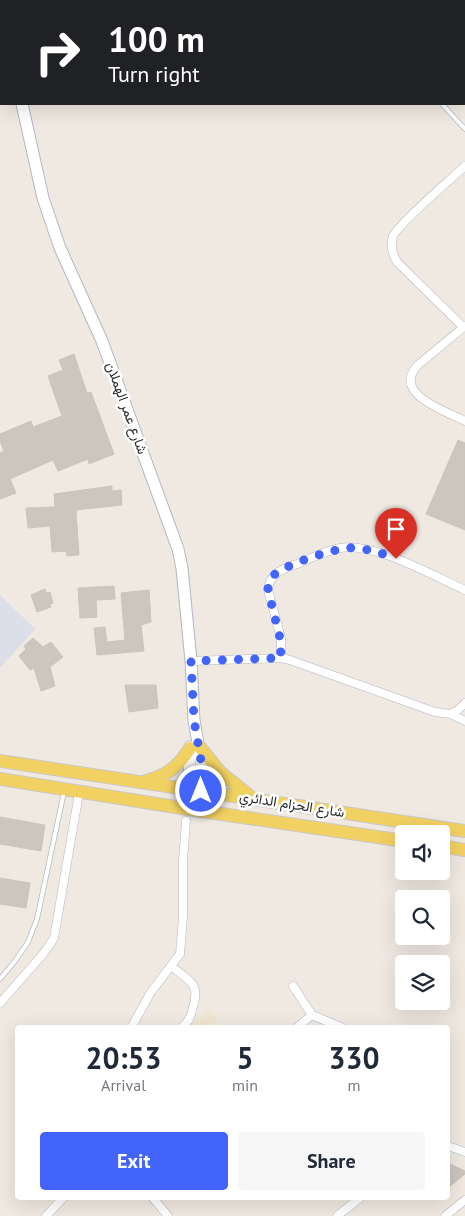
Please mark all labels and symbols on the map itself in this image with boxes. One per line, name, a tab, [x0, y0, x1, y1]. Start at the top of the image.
street label: شارع عمر الهملان	[100, 360, 152, 457]
pin	[375, 508, 417, 559]
position arrow	[174, 764, 226, 816]
street label: شارع الحزام الدائري	[238, 787, 346, 824]

